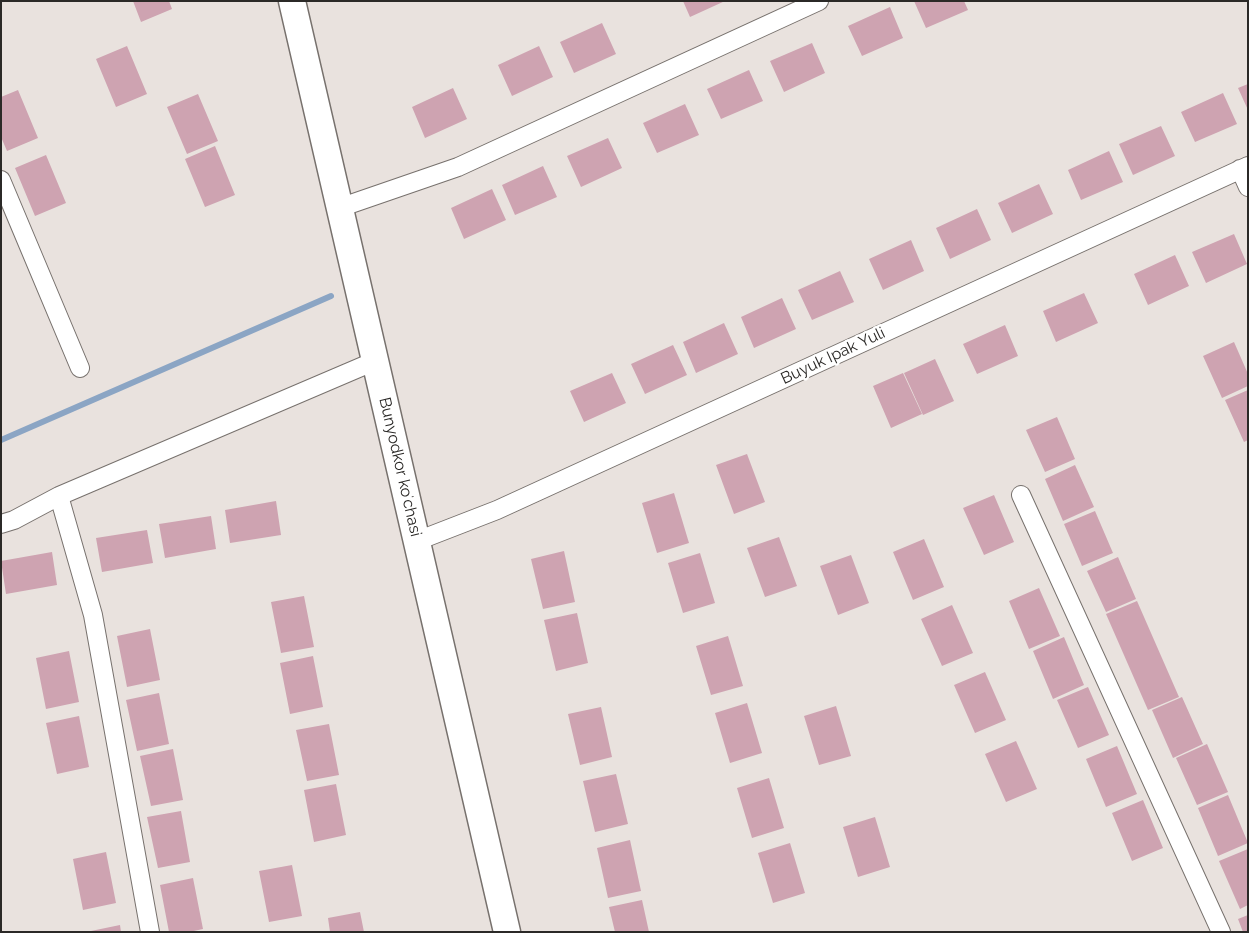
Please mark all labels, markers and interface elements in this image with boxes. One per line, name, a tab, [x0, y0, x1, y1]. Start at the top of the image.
street label: Buyuk Ipak Yuli	[778, 323, 888, 389]
street label: Bunyodkor koʻchasi	[375, 395, 425, 539]

